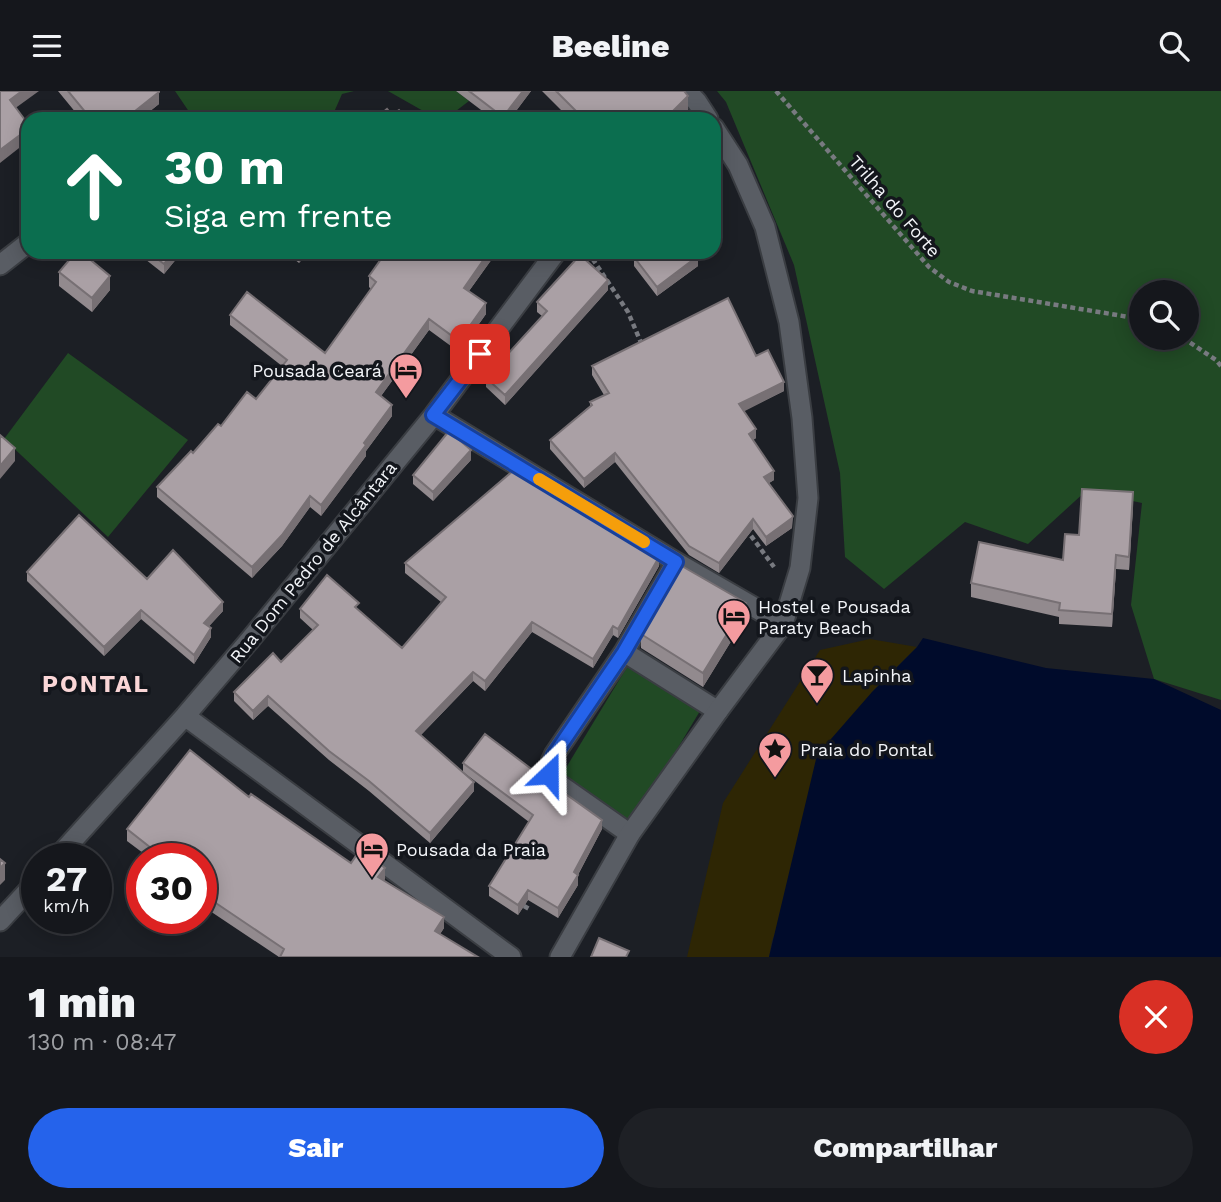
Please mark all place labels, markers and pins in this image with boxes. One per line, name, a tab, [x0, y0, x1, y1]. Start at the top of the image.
pin	[450, 324, 510, 384]
hotel icon: Pousada Ceará	[387, 351, 425, 400]
place label: Pousada Ceará	[252, 360, 382, 381]
place label: Hostel e Pousada Paraty Beach	[758, 596, 911, 638]
hotel icon: Hostel e Pousada Paraty Beach	[715, 597, 753, 646]
bar icon: Lapinha	[798, 656, 836, 705]
place label: Lapinha	[842, 665, 912, 686]
place icon: Praia do Pontal	[756, 730, 794, 779]
place label: Praia do Pontal	[800, 739, 934, 760]
hotel icon: Pousada da Praia	[353, 830, 391, 879]
place label: Pousada da Praia	[396, 839, 546, 860]

